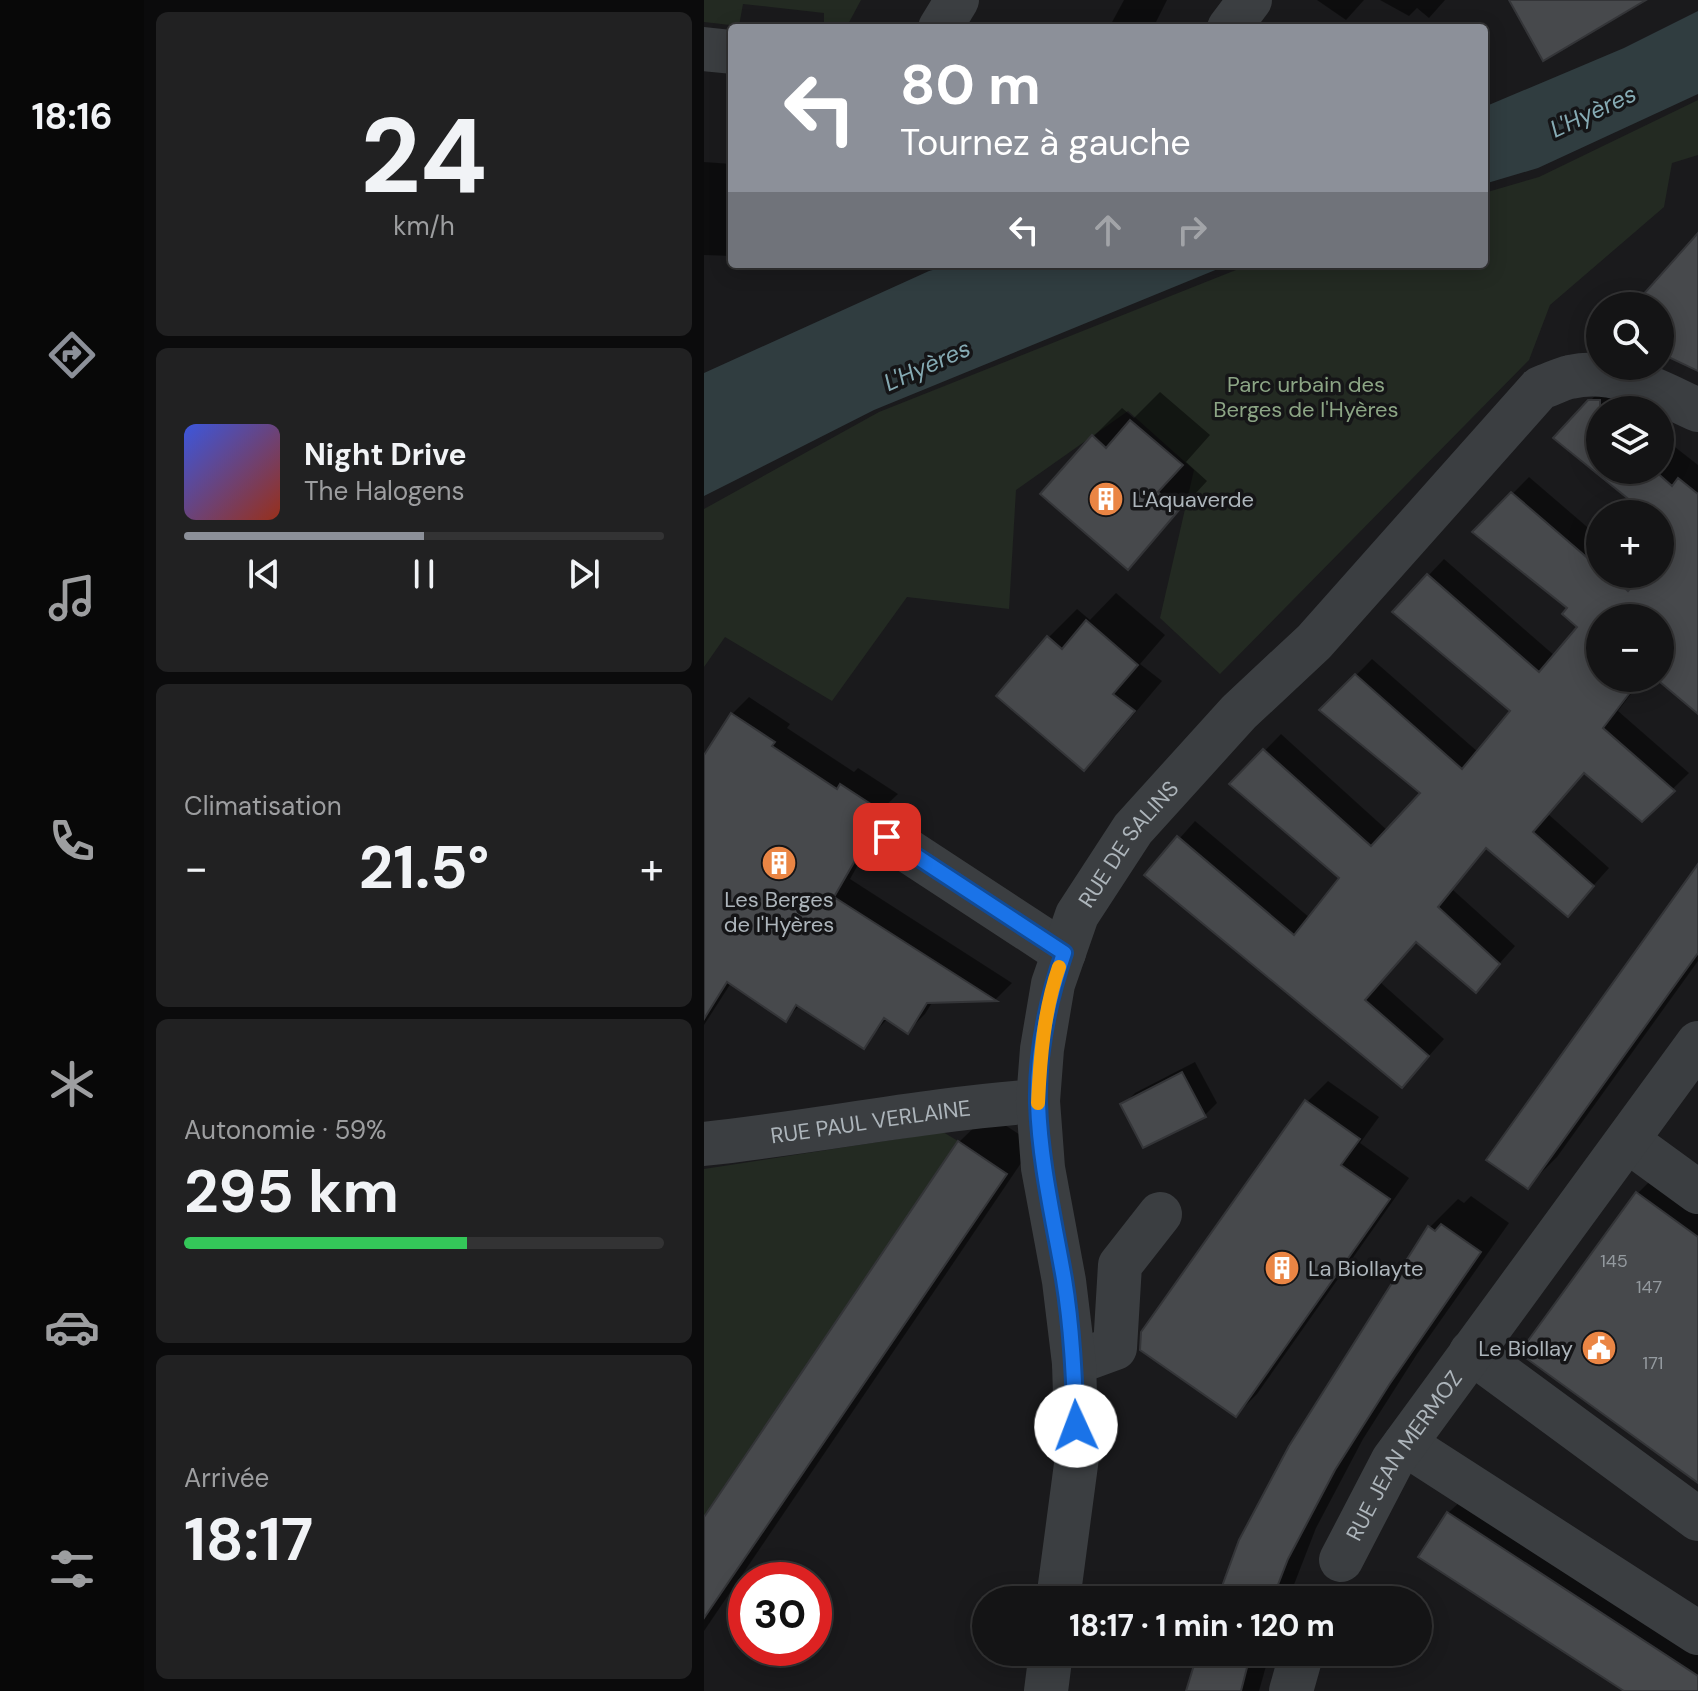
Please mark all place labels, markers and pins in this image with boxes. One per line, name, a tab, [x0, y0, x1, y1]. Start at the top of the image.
building icon: L'Aquaverde	[1087, 480, 1125, 518]
place label: L'Aquaverde	[1132, 485, 1254, 514]
pin	[853, 803, 921, 871]
building icon: Les Berges de l'Hyères	[760, 844, 798, 882]
place label: Les Berges de l'Hyères	[724, 885, 834, 939]
building icon: La Biollayte	[1263, 1249, 1301, 1287]
place label: La Biollayte	[1308, 1254, 1424, 1283]
public building icon: Le Biollay	[1580, 1329, 1618, 1367]
place label: Le Biollay	[1478, 1334, 1573, 1363]

